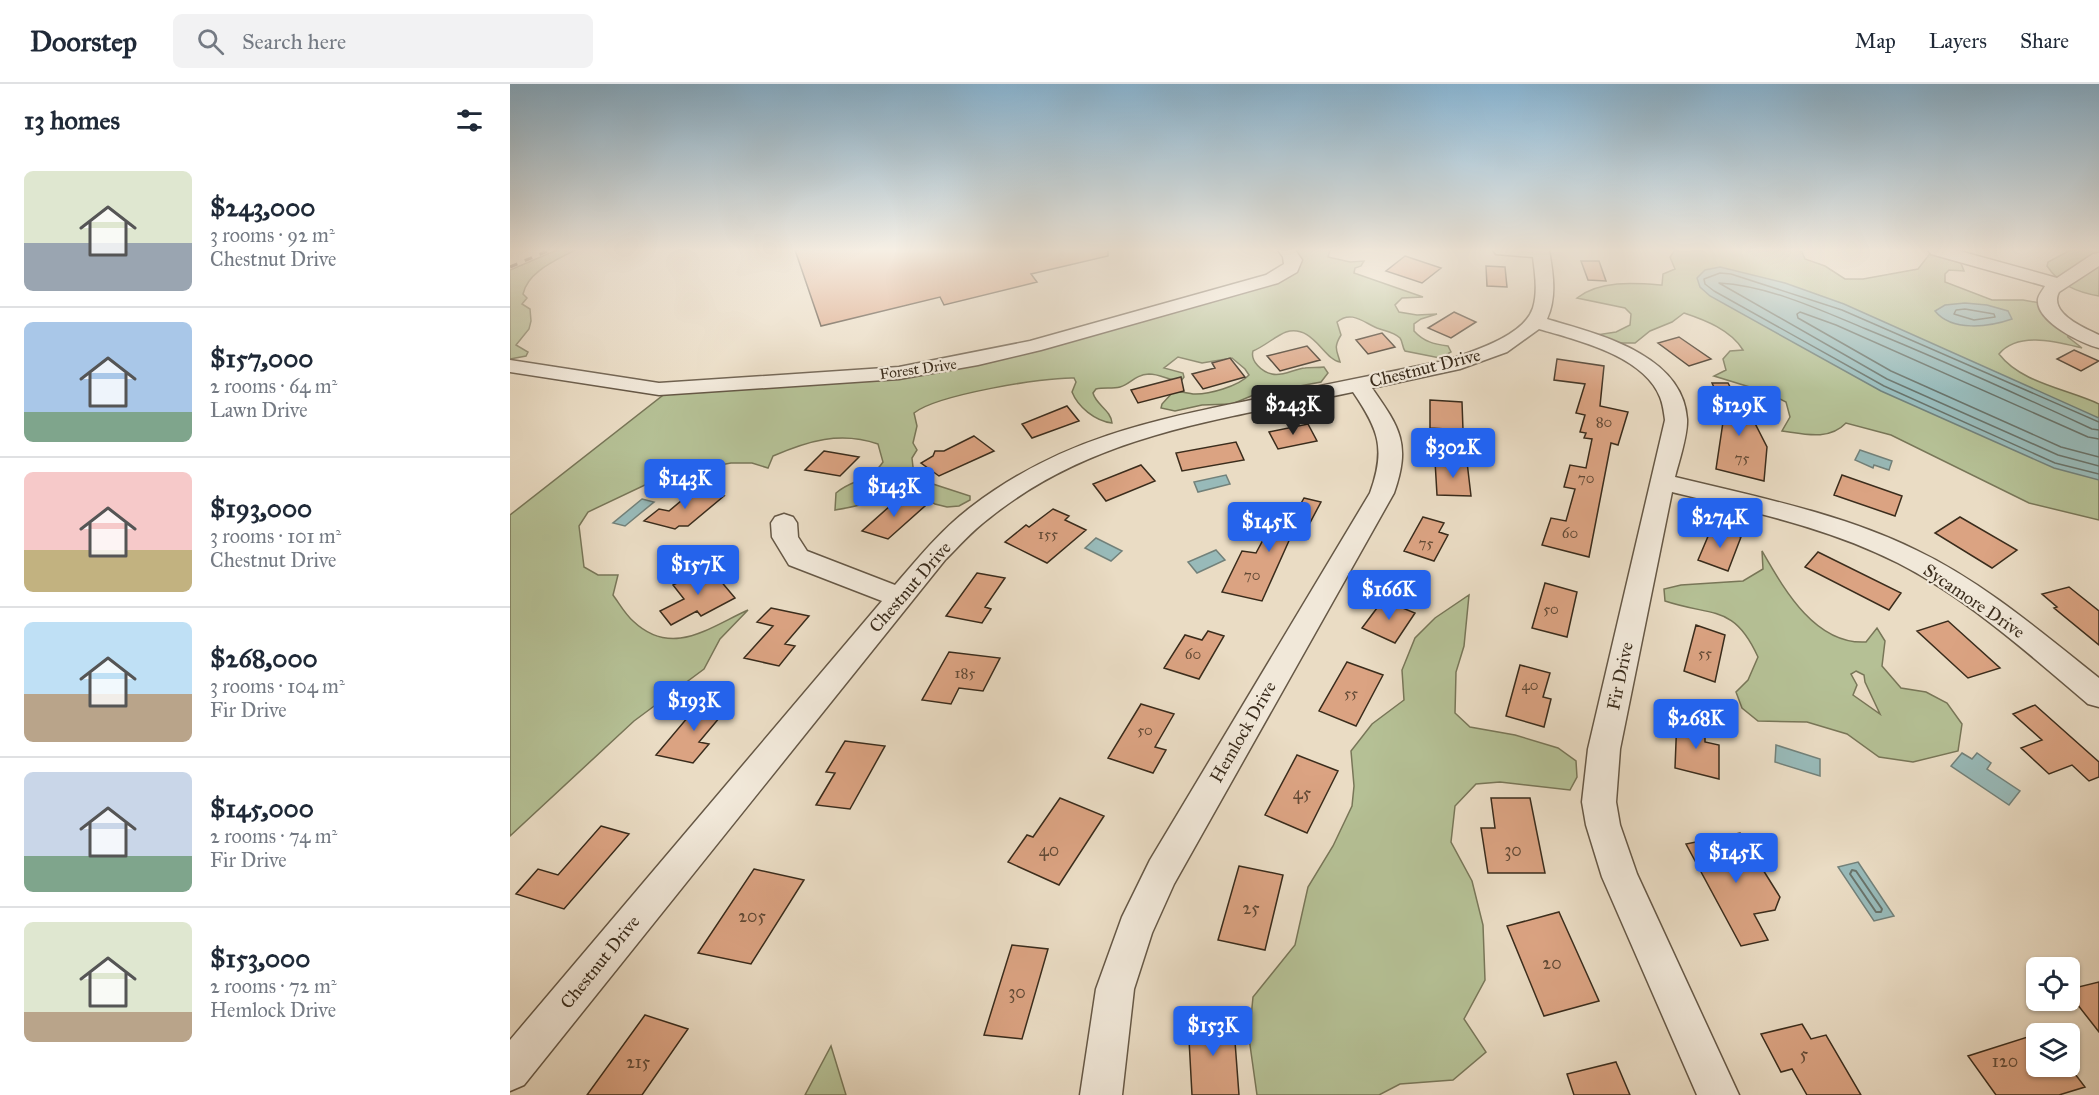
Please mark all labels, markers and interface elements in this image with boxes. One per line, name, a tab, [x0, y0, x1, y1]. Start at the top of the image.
search box	[173, 14, 593, 68]
text: Doorstep	[30, 24, 137, 59]
icon: search	[194, 25, 227, 58]
text: Search here	[242, 28, 346, 55]
text: Map	[1855, 28, 1896, 54]
text: Layers	[1929, 28, 1987, 54]
text: Share	[2020, 28, 2069, 54]
text: 13 homes	[24, 104, 120, 136]
icon: filters	[453, 104, 486, 137]
text: $243,000	[210, 191, 315, 223]
icon: home	[72, 195, 144, 267]
text: 3 rooms · 92 m²	[210, 223, 335, 247]
text: Chestnut Drive	[210, 247, 336, 271]
text: $157,000	[210, 342, 313, 374]
street label: Chestnut Drive	[1367, 344, 1483, 392]
icon: home	[72, 346, 144, 418]
street label: Forest Drive	[878, 355, 958, 383]
text: 2 rooms · 64 m²	[210, 374, 337, 398]
pin: $243K	[1251, 385, 1335, 436]
pin: $129K	[1697, 386, 1781, 437]
text: $243K	[1265, 392, 1321, 416]
text: $129K	[1712, 393, 1766, 417]
text: Lawn Drive	[210, 398, 308, 422]
house number: 80	[1596, 413, 1612, 431]
pin: $302K	[1411, 428, 1495, 479]
text: $302K	[1425, 435, 1481, 459]
house number: 75	[1735, 449, 1750, 467]
pin: $143K	[643, 459, 727, 510]
text: $143K	[658, 466, 712, 490]
pin: $143K	[852, 467, 936, 518]
house number: 70	[1578, 469, 1594, 487]
text: $143K	[867, 474, 921, 498]
text: $193,000	[210, 492, 312, 524]
icon: home	[72, 496, 144, 568]
pin: $274K	[1678, 498, 1762, 549]
pin: $145K	[1227, 502, 1311, 553]
text: $274K	[1692, 505, 1748, 529]
text: $145K	[1242, 509, 1296, 533]
text: 3 rooms · 101 m²	[210, 524, 341, 548]
house number: 60	[1562, 524, 1578, 542]
house number: 155	[1038, 525, 1058, 543]
house number: 75	[1419, 534, 1434, 552]
street label: Chestnut Drive	[864, 537, 956, 637]
pin: $157K	[656, 545, 740, 596]
text: Chestnut Drive	[210, 548, 336, 572]
text: $157K	[671, 552, 725, 576]
street label: Sycamore Drive	[1919, 559, 2029, 643]
house number: 70	[1244, 566, 1260, 584]
pin: $166K	[1347, 570, 1431, 621]
text: $166K	[1362, 577, 1416, 601]
house number: 50	[1543, 600, 1559, 618]
street label: Fir Drive	[1602, 640, 1638, 712]
text: $268,000	[210, 642, 318, 674]
house number: 55	[1698, 644, 1712, 662]
house number: 60	[1185, 645, 1201, 663]
icon: home	[72, 646, 144, 718]
house number: 185	[955, 664, 975, 682]
text: 3 rooms · 104 m²	[210, 674, 345, 698]
house number: 40	[1521, 676, 1539, 694]
street label: Hemlock Drive	[1205, 677, 1281, 787]
pin: $193K	[652, 681, 736, 732]
house number: 55	[1344, 684, 1358, 702]
text: $193K	[668, 688, 720, 712]
text: Fir Drive	[210, 698, 287, 722]
pin: $268K	[1654, 699, 1738, 750]
text: $268K	[1668, 706, 1724, 730]
house number: 50	[1137, 721, 1153, 739]
house number: 45	[1293, 782, 1312, 804]
text: $145,000	[210, 792, 314, 824]
icon: home	[72, 796, 144, 868]
text: 2 rooms · 74 m²	[210, 824, 337, 848]
pin: $145K	[1694, 833, 1778, 884]
house number: 40	[1039, 839, 1059, 861]
house number: 30	[1504, 839, 1522, 861]
text: $145K	[1709, 840, 1763, 864]
text: Fir Drive	[210, 848, 287, 872]
house number: 25	[1242, 897, 1260, 919]
house number: 205	[738, 905, 766, 927]
street label: Chestnut Drive	[556, 911, 644, 1013]
text: $153,000	[210, 942, 310, 974]
icon: home	[72, 946, 144, 1018]
house number: 20	[1542, 952, 1562, 974]
map controls	[2026, 957, 2080, 1077]
button: locate	[2026, 957, 2080, 1011]
text: 2 rooms · 72 m²	[210, 974, 337, 998]
house number: 30	[1008, 981, 1026, 1003]
text: Hemlock Drive	[210, 998, 336, 1022]
pin: $153K	[1171, 1006, 1255, 1057]
text: $153K	[1187, 1013, 1239, 1037]
button: layers	[2026, 1023, 2080, 1077]
house number: 5	[1800, 1043, 1809, 1065]
house number: 120	[1992, 1050, 2018, 1072]
house number: 215	[626, 1051, 651, 1073]

